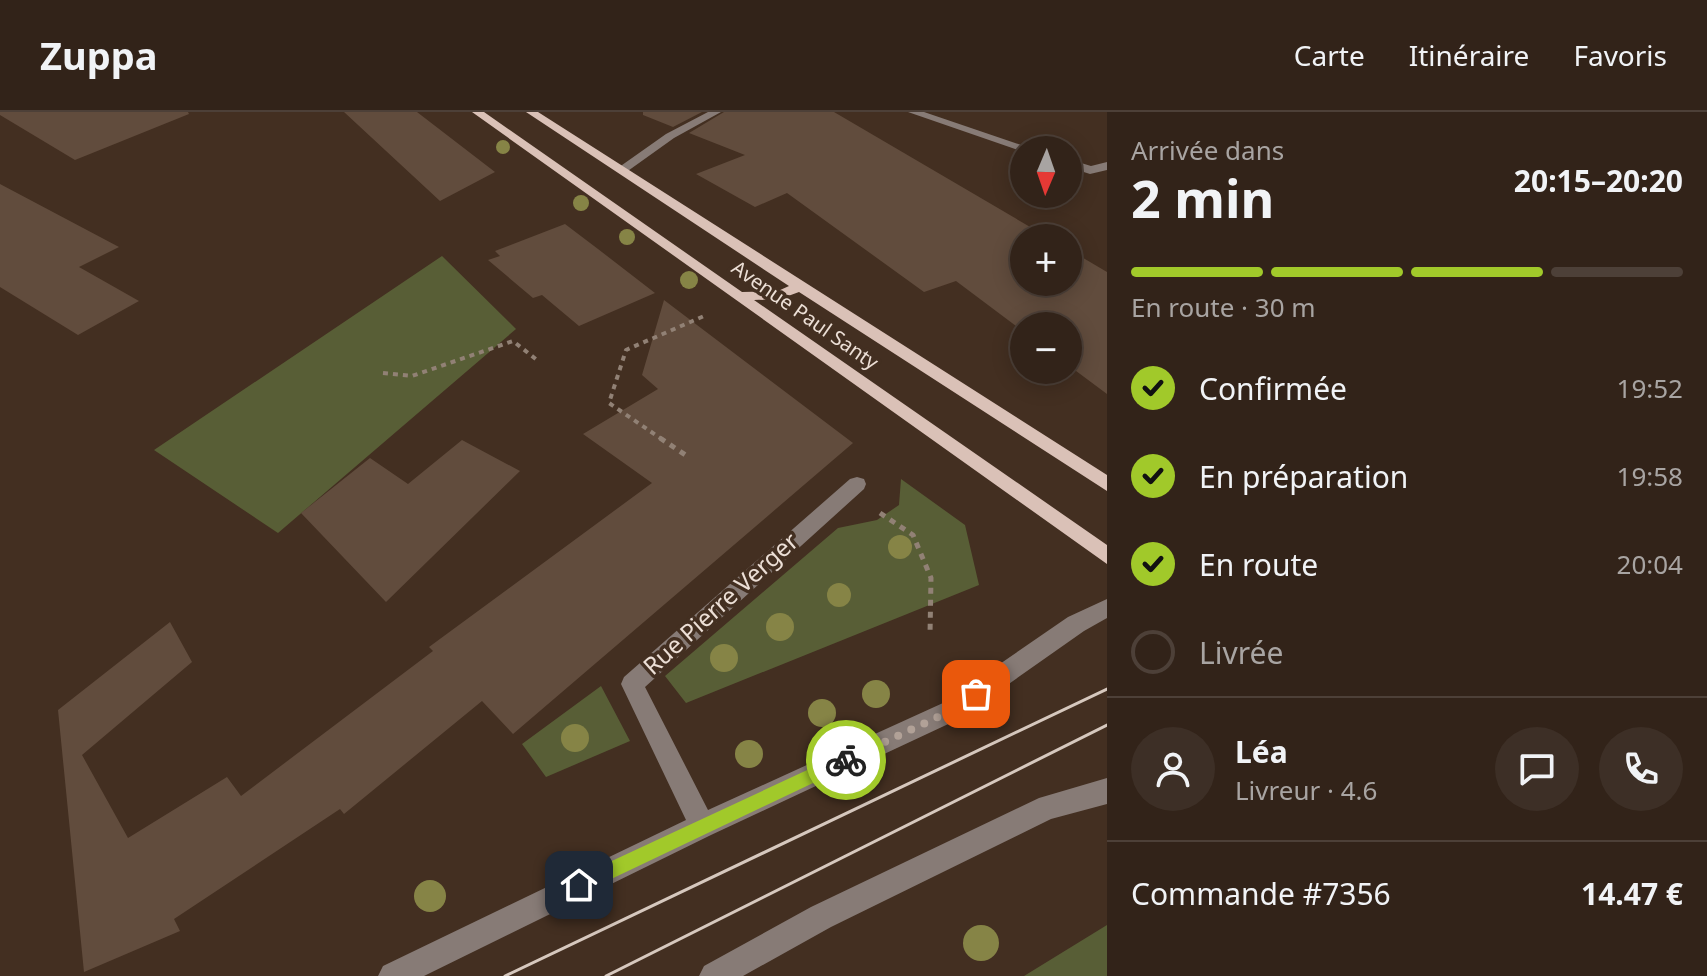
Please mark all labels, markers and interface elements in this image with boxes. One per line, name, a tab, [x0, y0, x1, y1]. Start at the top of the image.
text: Zuppa	[40, 29, 158, 81]
text: Carte	[1294, 36, 1365, 74]
text: Itinéraire	[1409, 36, 1529, 74]
text: Favoris	[1573, 36, 1667, 74]
text: Arrivée dans	[1131, 132, 1284, 168]
north arrow	[1010, 136, 1082, 208]
map controls	[1010, 136, 1082, 384]
text: 20:15–20:20	[1514, 160, 1683, 201]
text: 2 min	[1131, 162, 1274, 233]
button: +	[1010, 224, 1082, 296]
street label: Avenue Paul Santy	[727, 254, 885, 376]
text: En route · 30 m	[1131, 289, 1316, 325]
button: −	[1010, 312, 1082, 384]
icon: check	[1131, 366, 1175, 410]
text: Confirmée	[1199, 368, 1347, 409]
text: 19:52	[1617, 370, 1683, 406]
icon: check	[1131, 454, 1175, 498]
text: En préparation	[1199, 456, 1408, 497]
text: 19:58	[1617, 458, 1683, 494]
street label: Rue Pierre Verger	[635, 524, 805, 681]
icon: check	[1131, 542, 1175, 586]
text: En route	[1199, 544, 1318, 585]
text: 20:04	[1617, 546, 1683, 582]
text: Livrée	[1199, 632, 1283, 673]
pin	[942, 660, 1010, 728]
icon: bag	[954, 672, 998, 716]
courier	[806, 720, 886, 800]
button: person	[1131, 727, 1215, 811]
button: chat	[1495, 727, 1579, 811]
button: phone	[1599, 727, 1683, 811]
text: Léa	[1235, 731, 1288, 772]
icon: bike	[824, 738, 868, 782]
text: Livreur · 4.6	[1235, 772, 1377, 808]
pin	[545, 851, 613, 919]
icon: home	[557, 863, 601, 907]
text: Commande #7356	[1131, 873, 1391, 914]
text: 14.47 €	[1581, 873, 1683, 914]

